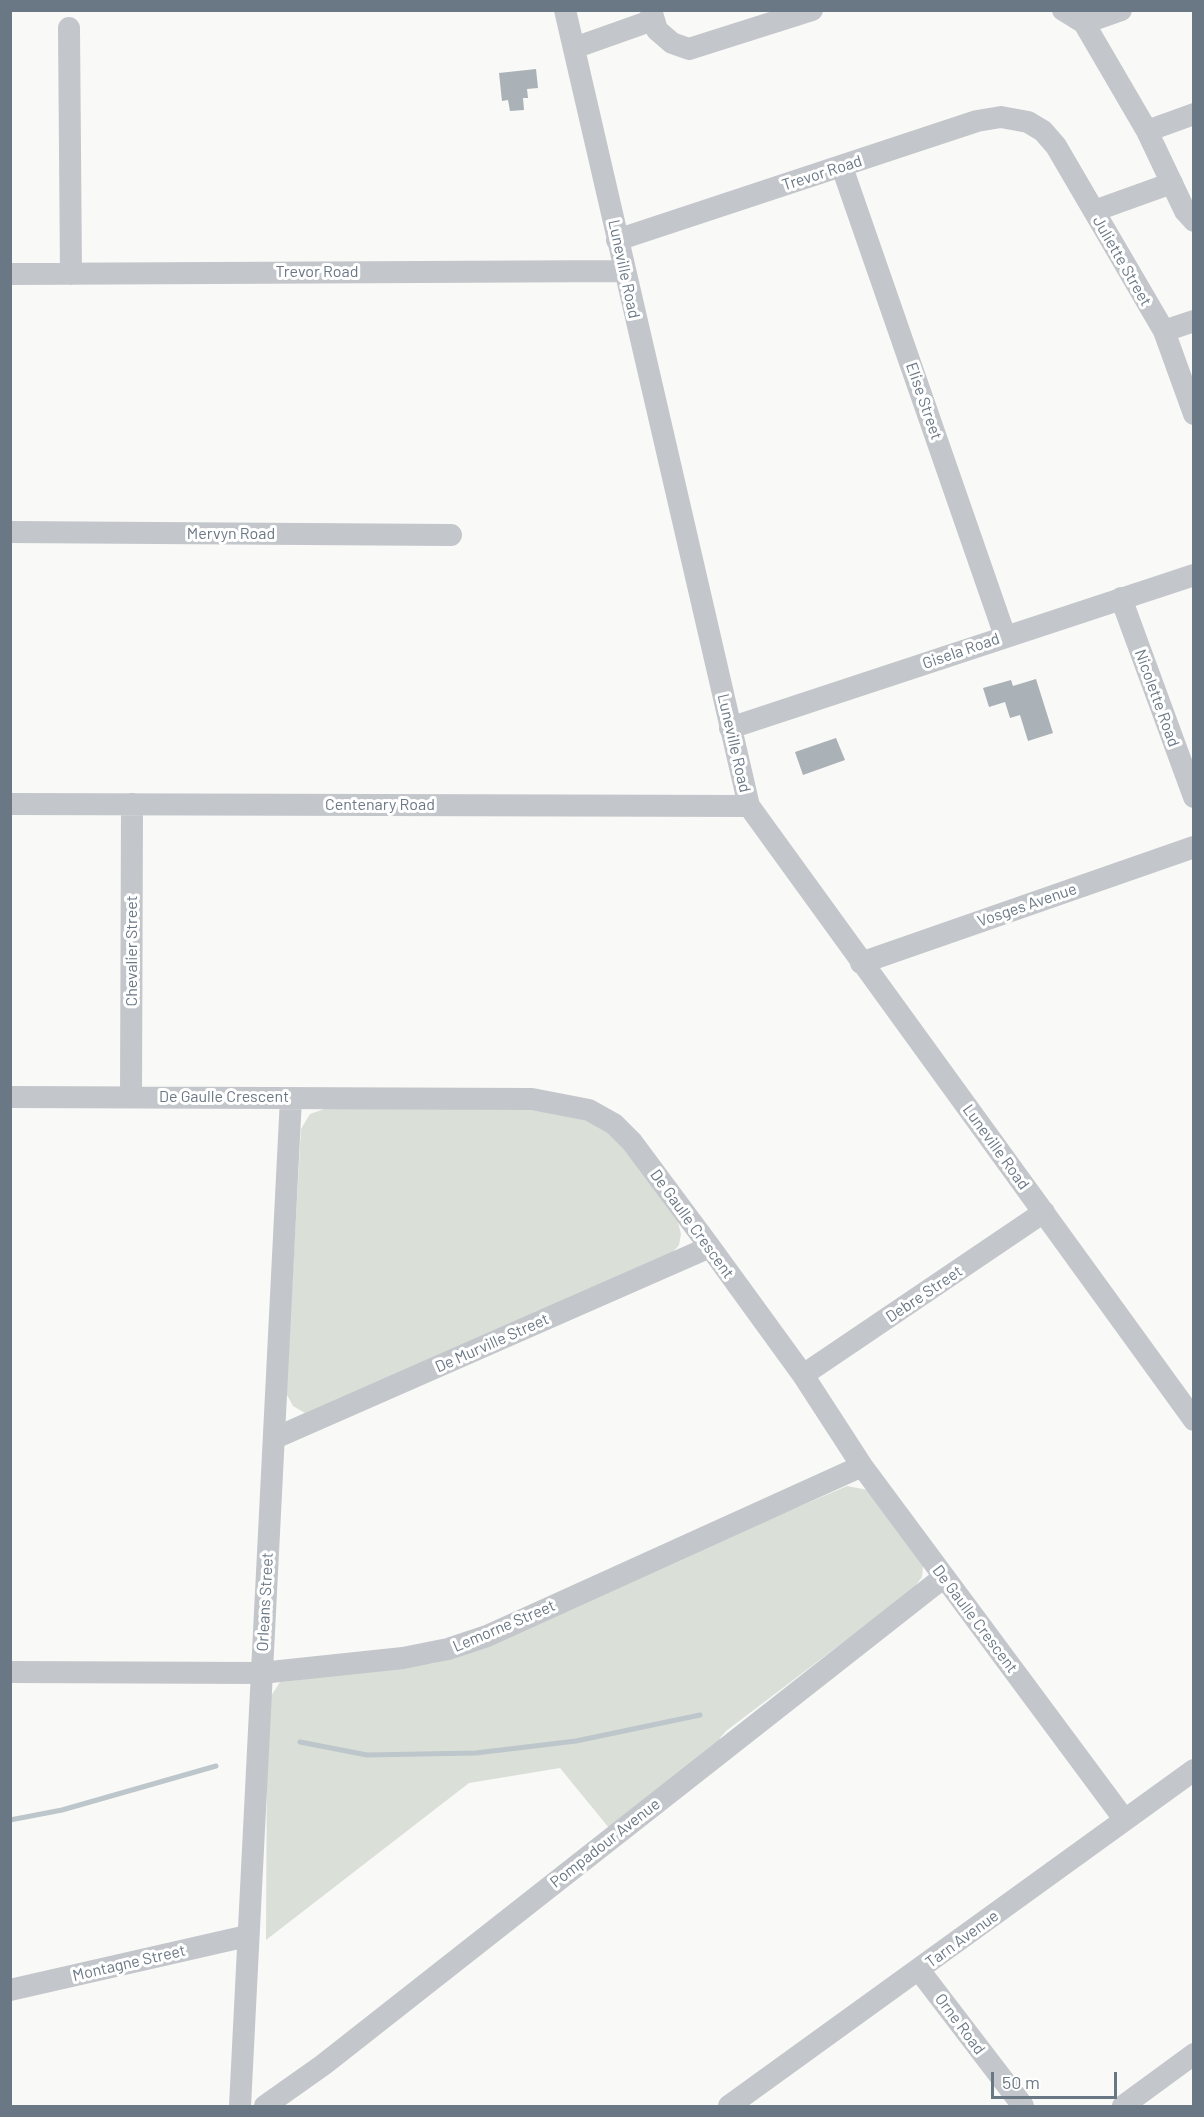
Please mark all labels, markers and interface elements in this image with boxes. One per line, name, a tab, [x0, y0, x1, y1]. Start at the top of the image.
street label: Trevor Road	[780, 151, 864, 195]
street label: Juliette Street	[1088, 213, 1156, 309]
street label: Luneville Road	[604, 218, 644, 320]
street label: Trevor Road	[276, 262, 358, 282]
street label: Elise Street	[902, 360, 946, 442]
street label: Mervyn Road	[187, 524, 275, 544]
street label: Gisela Road	[920, 629, 1002, 673]
street label: Nicolette Road	[1130, 647, 1184, 749]
street label: Luneville Road	[713, 692, 755, 794]
street label: Centenary Road	[325, 795, 435, 815]
street label: Vosges Avenue	[975, 879, 1079, 931]
street label: Chevalier Street	[122, 895, 142, 1007]
street label: De Gaulle Crescent	[159, 1087, 289, 1107]
street label: Luneville Road	[959, 1101, 1033, 1193]
street label: De Gaulle Crescent	[646, 1166, 738, 1282]
street label: Debre Street	[882, 1261, 966, 1327]
street label: De Murville Street	[432, 1309, 552, 1377]
street label: Orleans Street	[253, 1552, 277, 1652]
street label: De Gaulle Crescent	[928, 1561, 1022, 1677]
street label: Lemorne Street	[450, 1596, 558, 1656]
street label: Pompadour Avenue	[546, 1794, 664, 1892]
street label: Tarn Avenue	[922, 1906, 1002, 1972]
street label: Montagne Street	[71, 1941, 187, 1985]
street label: Orne Road	[931, 1990, 989, 2058]
scale bar	[994, 2060, 1120, 2098]
text: 50 m	[1002, 2071, 1040, 2093]

